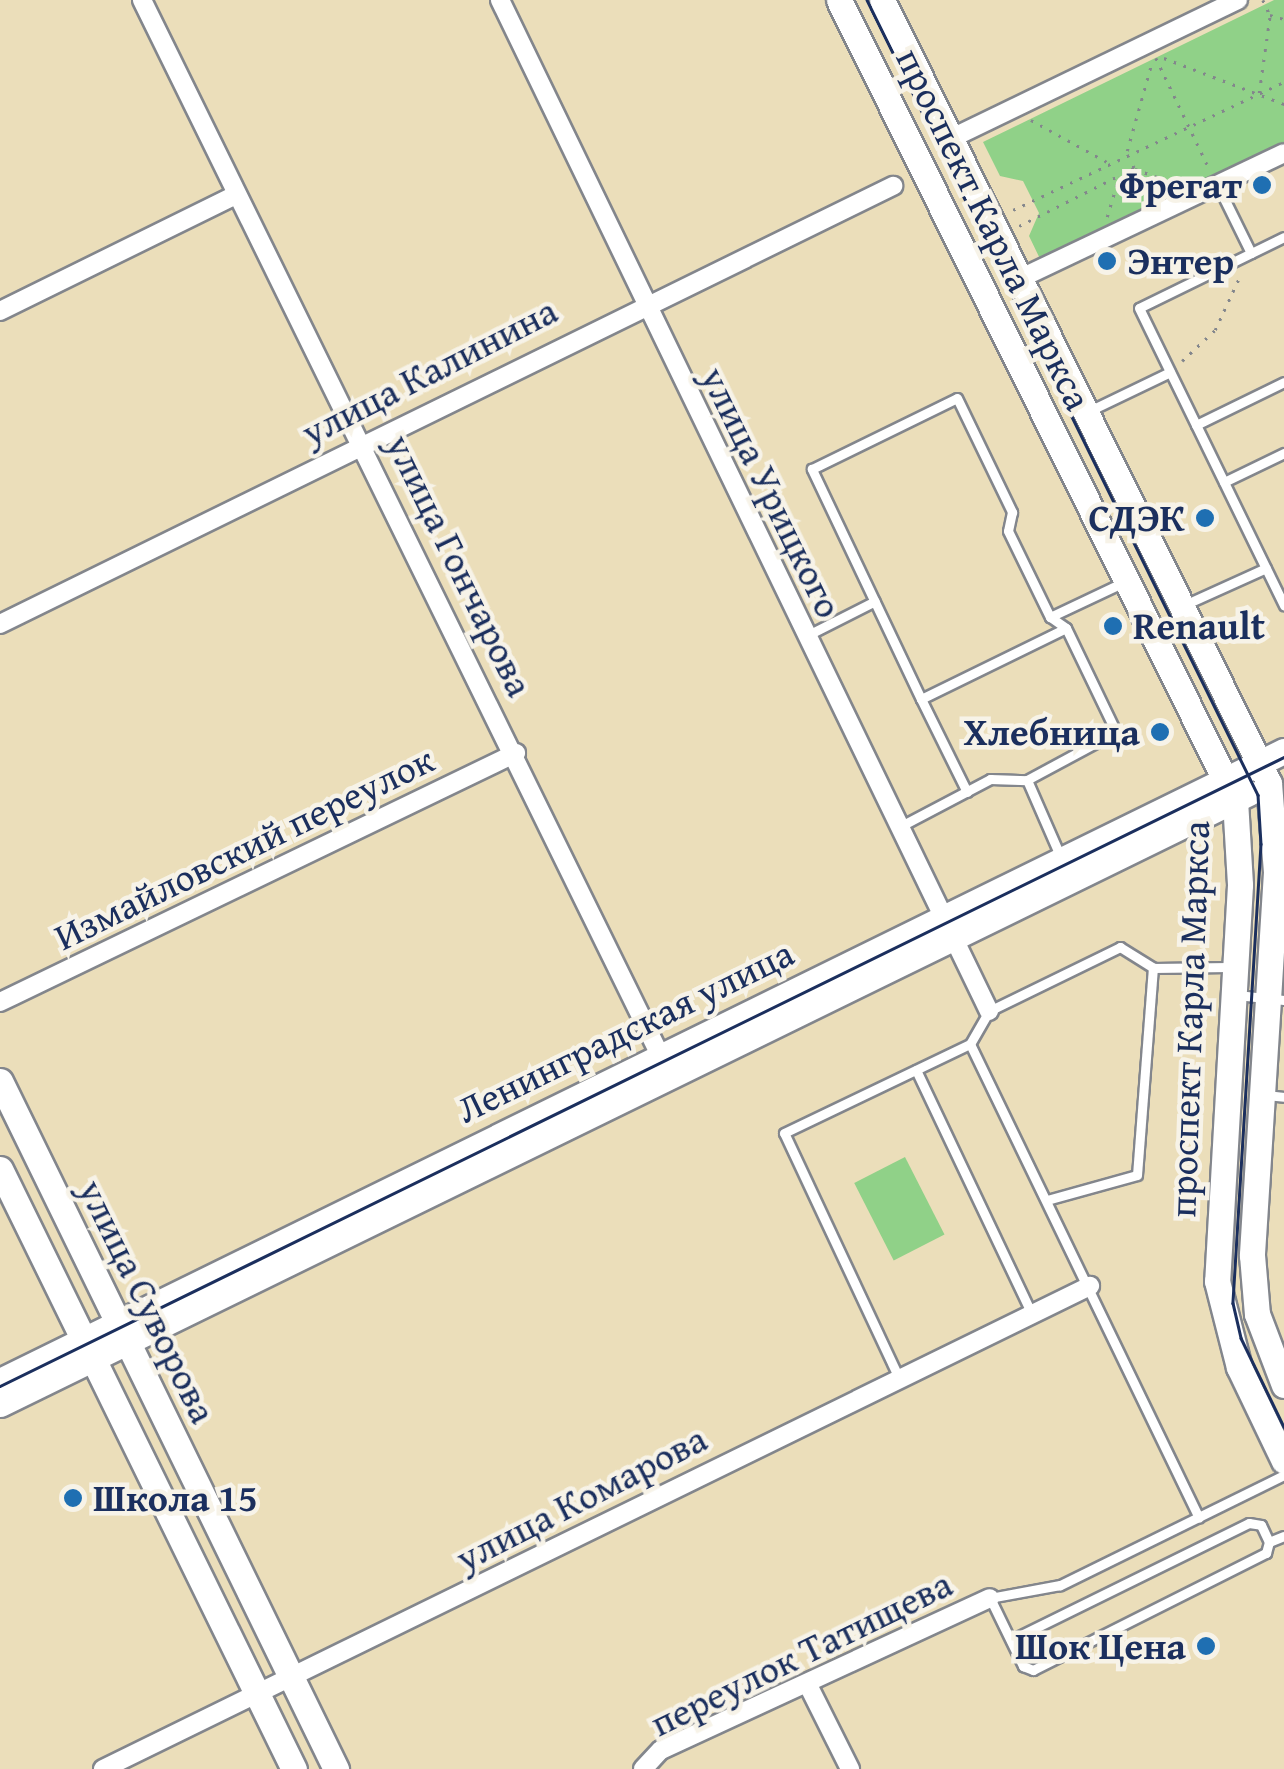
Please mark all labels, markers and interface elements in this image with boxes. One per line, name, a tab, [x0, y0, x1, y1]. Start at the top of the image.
street label: проспект Карла Маркса	[887, 41, 1101, 417]
place label: Фрегат	[1119, 162, 1242, 208]
marker: Фрегат	[1251, 174, 1273, 196]
place label: Энтер	[1127, 238, 1234, 284]
marker: Энтер	[1096, 250, 1118, 272]
street label: улица Калинина	[294, 287, 564, 455]
street label: улица Урицкого	[692, 359, 852, 625]
street label: улица Гончарова	[377, 427, 543, 703]
place label: СДЭК	[1088, 495, 1185, 541]
marker: СДЭК	[1194, 507, 1216, 529]
place label: Renault	[1133, 603, 1265, 649]
marker: Renault	[1102, 615, 1124, 637]
place label: Хлебница	[964, 709, 1140, 755]
marker: Хлебница	[1149, 721, 1171, 743]
street label: Измайловский переулок	[47, 736, 441, 960]
street label: проспект Карла Маркса	[1159, 820, 1219, 1218]
street label: Ленинградская улица	[449, 930, 801, 1132]
street label: улица Суворова	[69, 1172, 227, 1430]
street label: улица Комарова	[448, 1415, 714, 1581]
place label: Школа 15	[93, 1475, 258, 1521]
marker: Школа 15	[62, 1487, 84, 1509]
street label: переулок Татищева	[643, 1560, 959, 1746]
place label: Шок Цена	[1015, 1623, 1186, 1669]
marker: Шок Цена	[1195, 1635, 1217, 1657]

